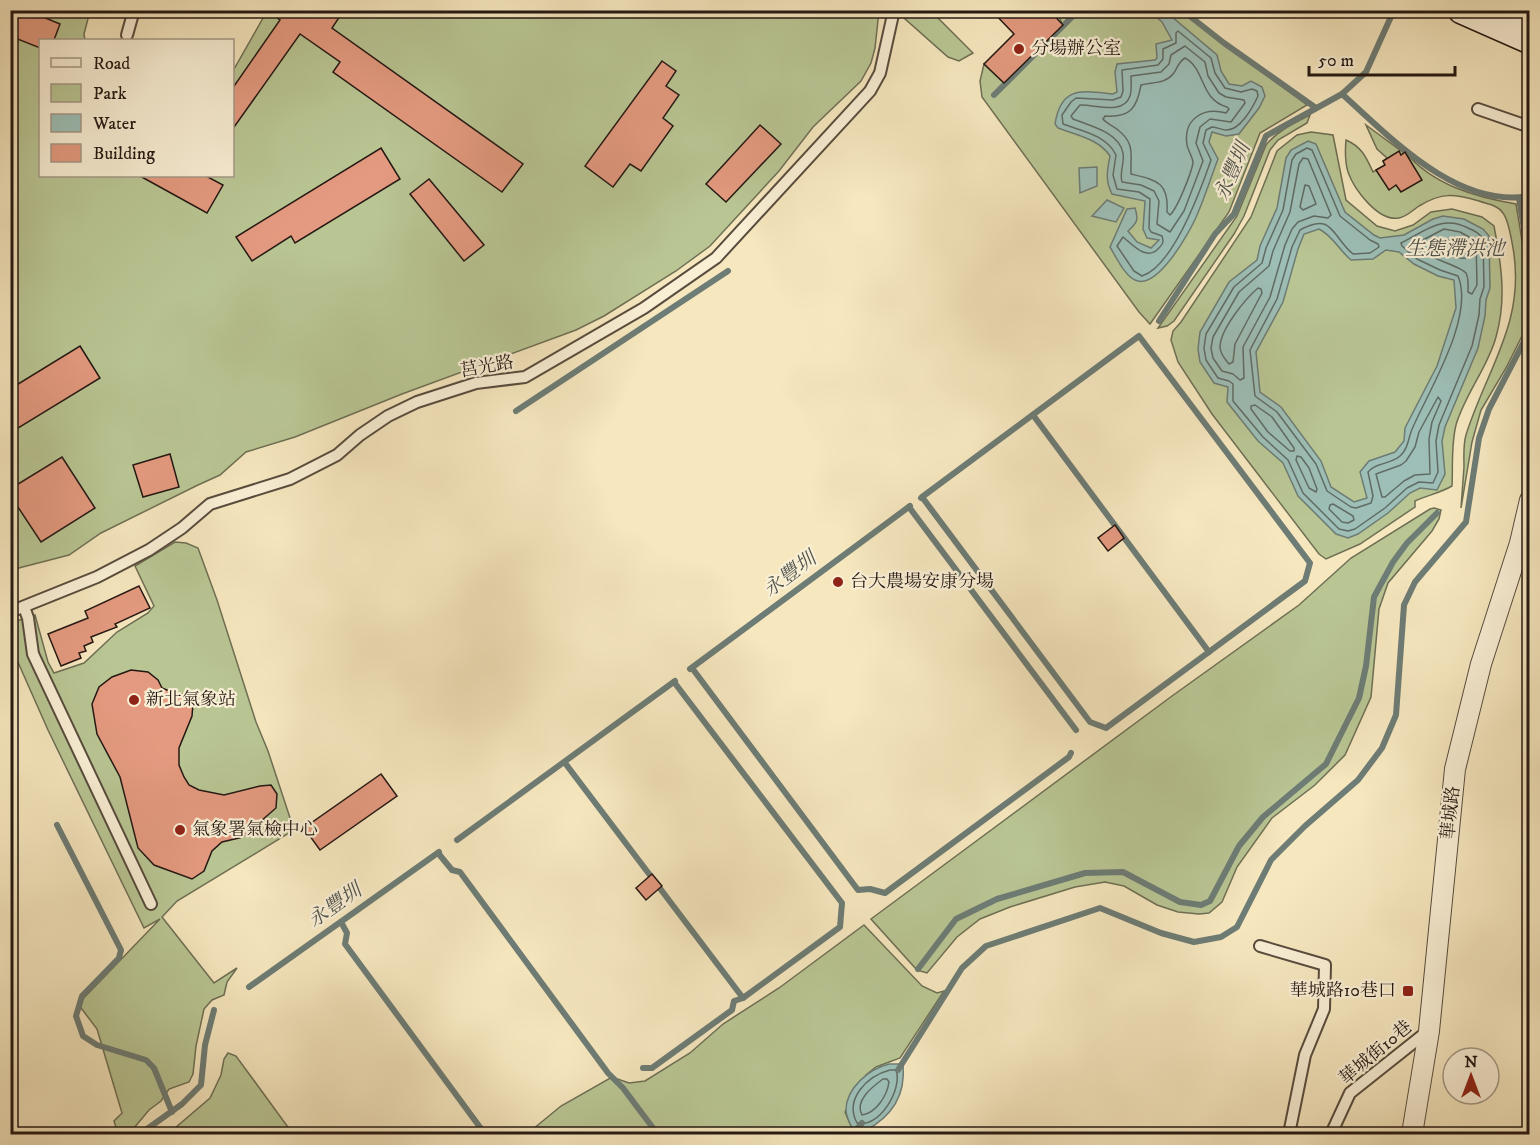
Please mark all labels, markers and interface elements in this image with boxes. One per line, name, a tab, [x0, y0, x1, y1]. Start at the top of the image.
place label: 分場辦公室	[1031, 38, 1121, 60]
legend	[39, 39, 234, 177]
scale bar	[1309, 39, 1454, 77]
marker: 分場辦公室	[1012, 42, 1026, 56]
text: 50 m	[1318, 50, 1354, 72]
text: Road	[93, 53, 130, 75]
text: Park	[93, 83, 127, 105]
text: Water	[92, 113, 136, 135]
water label: 永豐圳	[1210, 137, 1257, 204]
text: Building	[93, 143, 155, 165]
water label: 生態滯洪池	[1405, 237, 1507, 262]
street label: 莒光路	[459, 351, 515, 383]
water label: 永豐圳	[759, 545, 824, 603]
place label: 台大農場安康分場	[850, 571, 994, 593]
marker: 台大農場安康分場	[831, 575, 845, 589]
place label: 新北氣象站	[146, 689, 236, 711]
marker: 新北氣象站	[127, 693, 141, 707]
street label: 華城路	[1437, 785, 1465, 841]
place label: 氣象署氣檢中心	[192, 819, 318, 841]
marker: 氣象署氣檢中心	[173, 823, 187, 837]
water label: 永豐圳	[303, 877, 369, 933]
place label: 華城路10巷口	[1290, 980, 1396, 1002]
marker: 華城路10巷口	[1401, 984, 1415, 998]
street label: 華城街10巷	[1335, 1016, 1417, 1090]
north arrow	[1441, 1046, 1501, 1106]
text: N	[1464, 1052, 1478, 1072]

